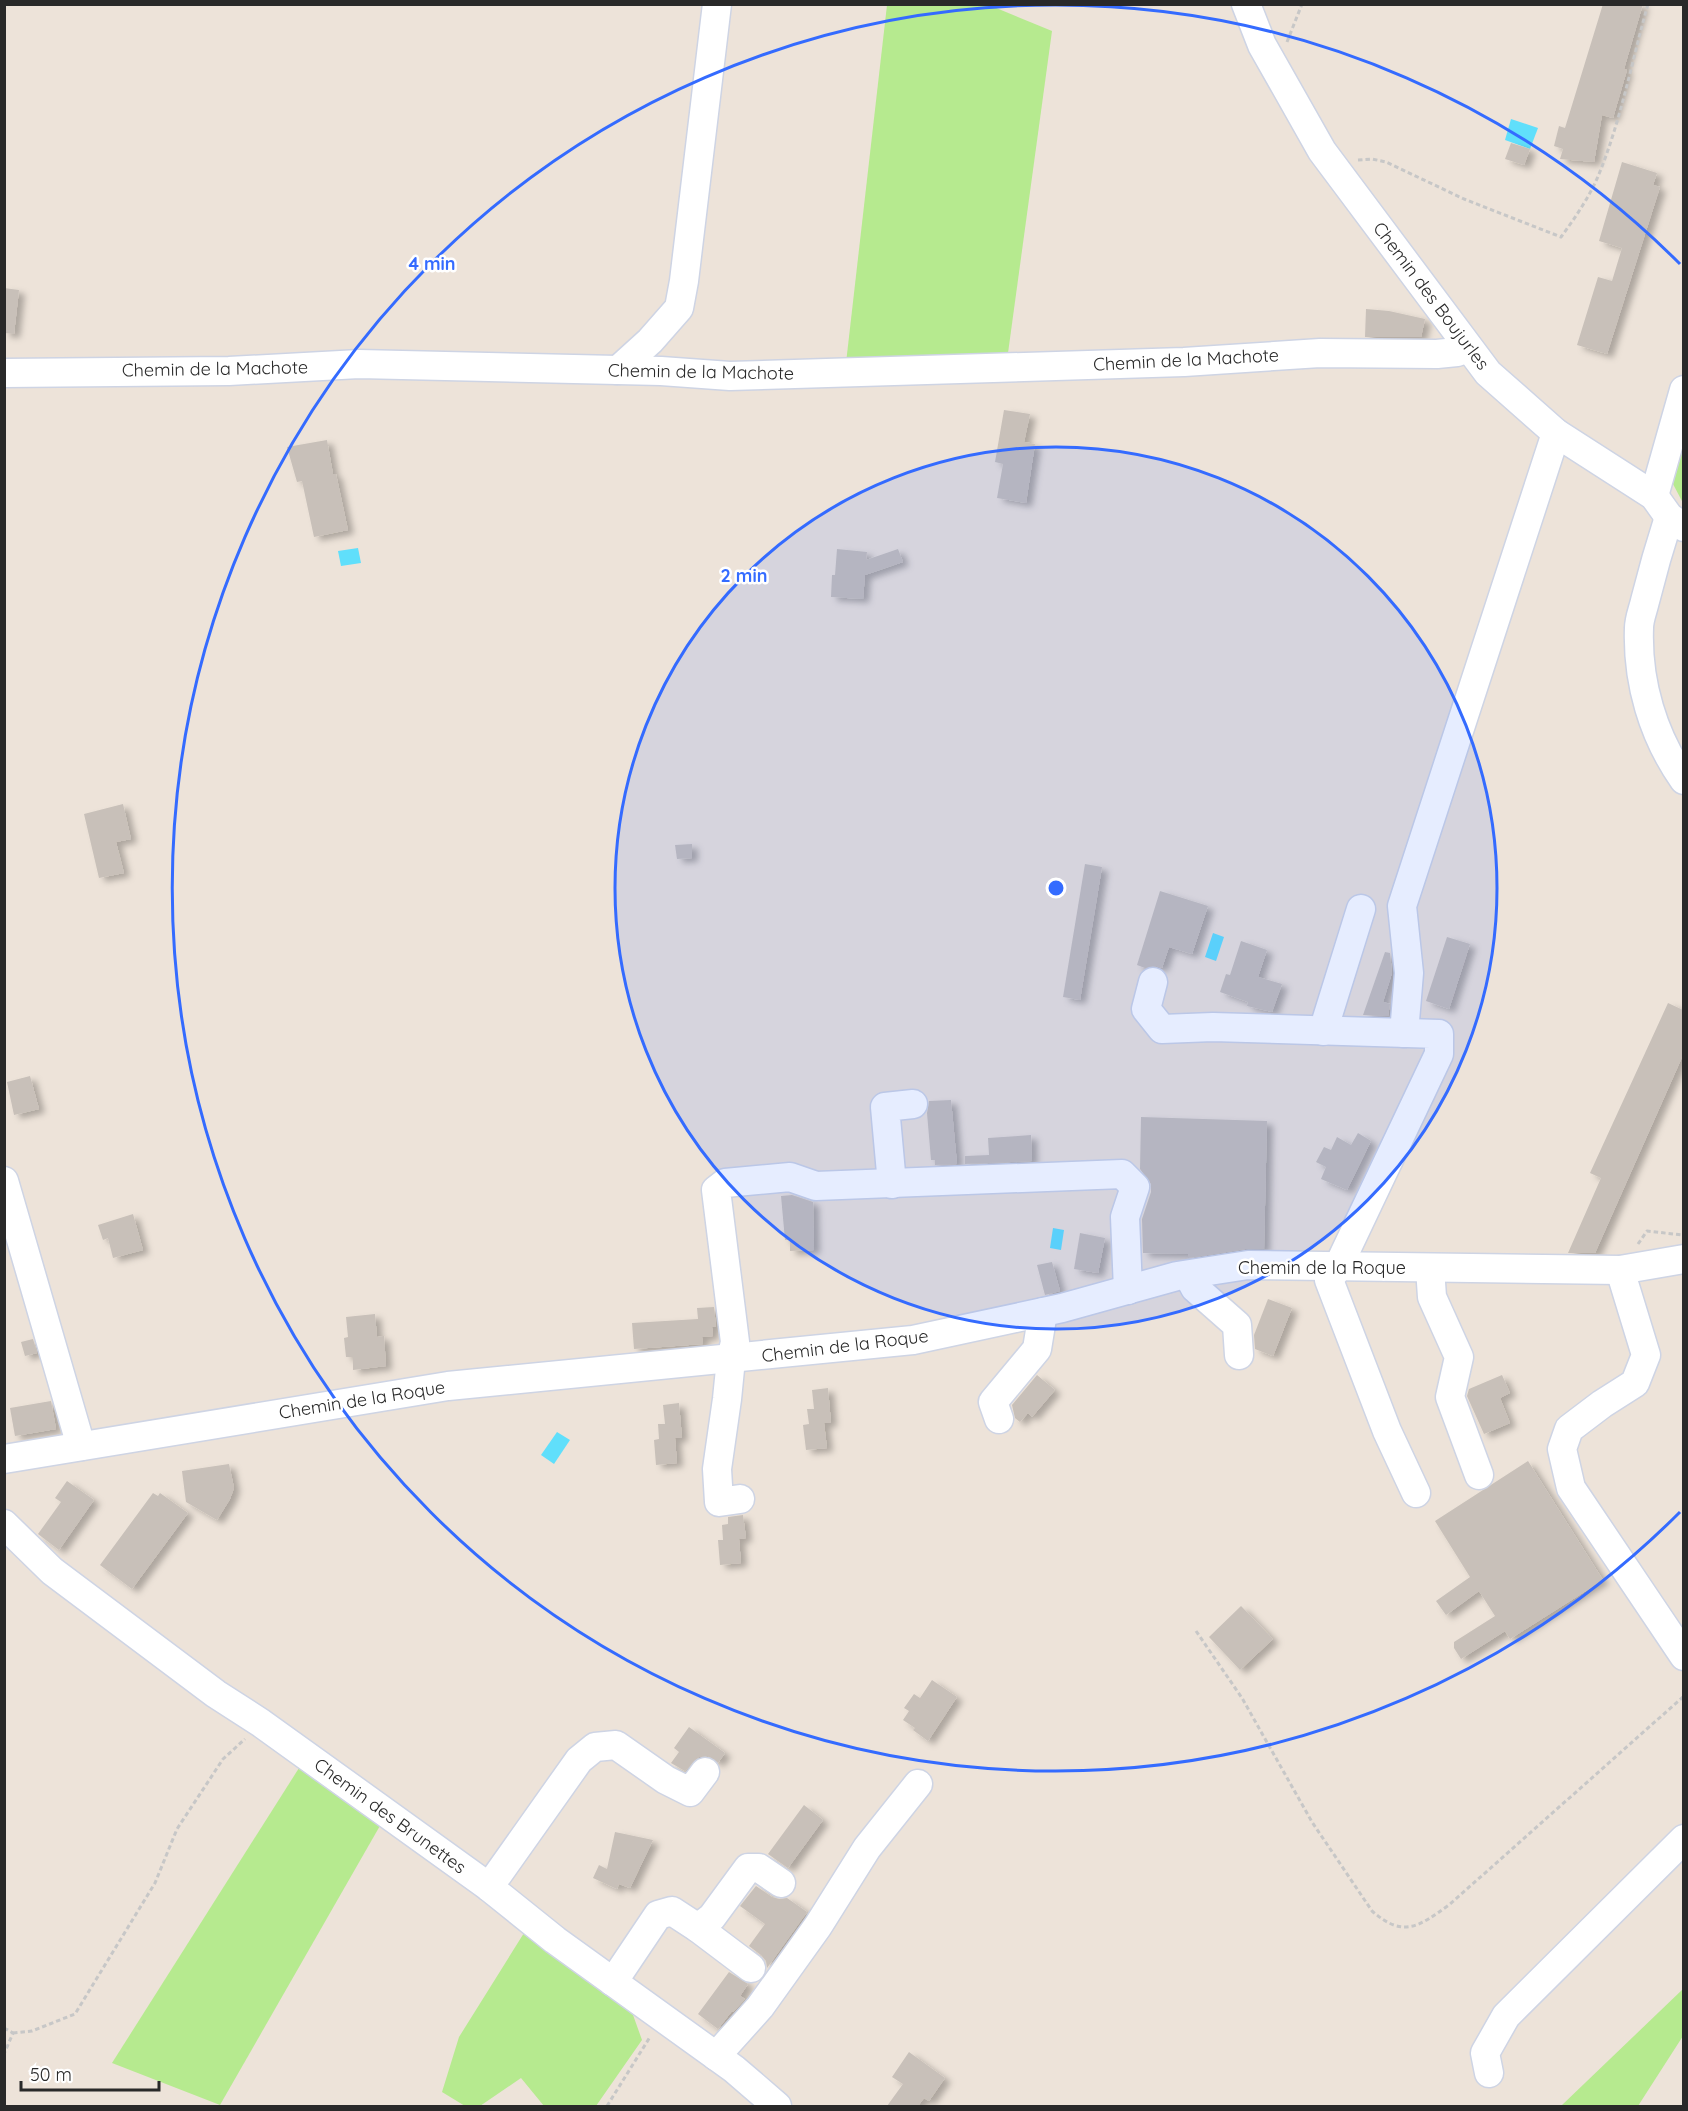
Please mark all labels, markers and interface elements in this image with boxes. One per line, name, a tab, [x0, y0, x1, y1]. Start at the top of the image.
street label: Chemin des Boujurles	[1368, 217, 1495, 374]
text: 4 min	[408, 252, 456, 275]
street label: Chemin de la Machote	[1092, 343, 1279, 376]
street label: Chemin de la Machote	[122, 355, 308, 382]
street label: Chemin de la Machote	[608, 358, 794, 385]
text: 2 min	[721, 564, 767, 587]
centre of rings	[1046, 878, 1066, 898]
street label: Chemin de la Roque	[1238, 1256, 1406, 1279]
street label: Chemin de la Roque	[760, 1324, 930, 1367]
street label: Chemin de la Roque	[277, 1375, 447, 1424]
street label: Chemin des Brunettes	[310, 1753, 471, 1878]
scale bar	[21, 2054, 159, 2092]
text: 50 m	[30, 2063, 72, 2086]

